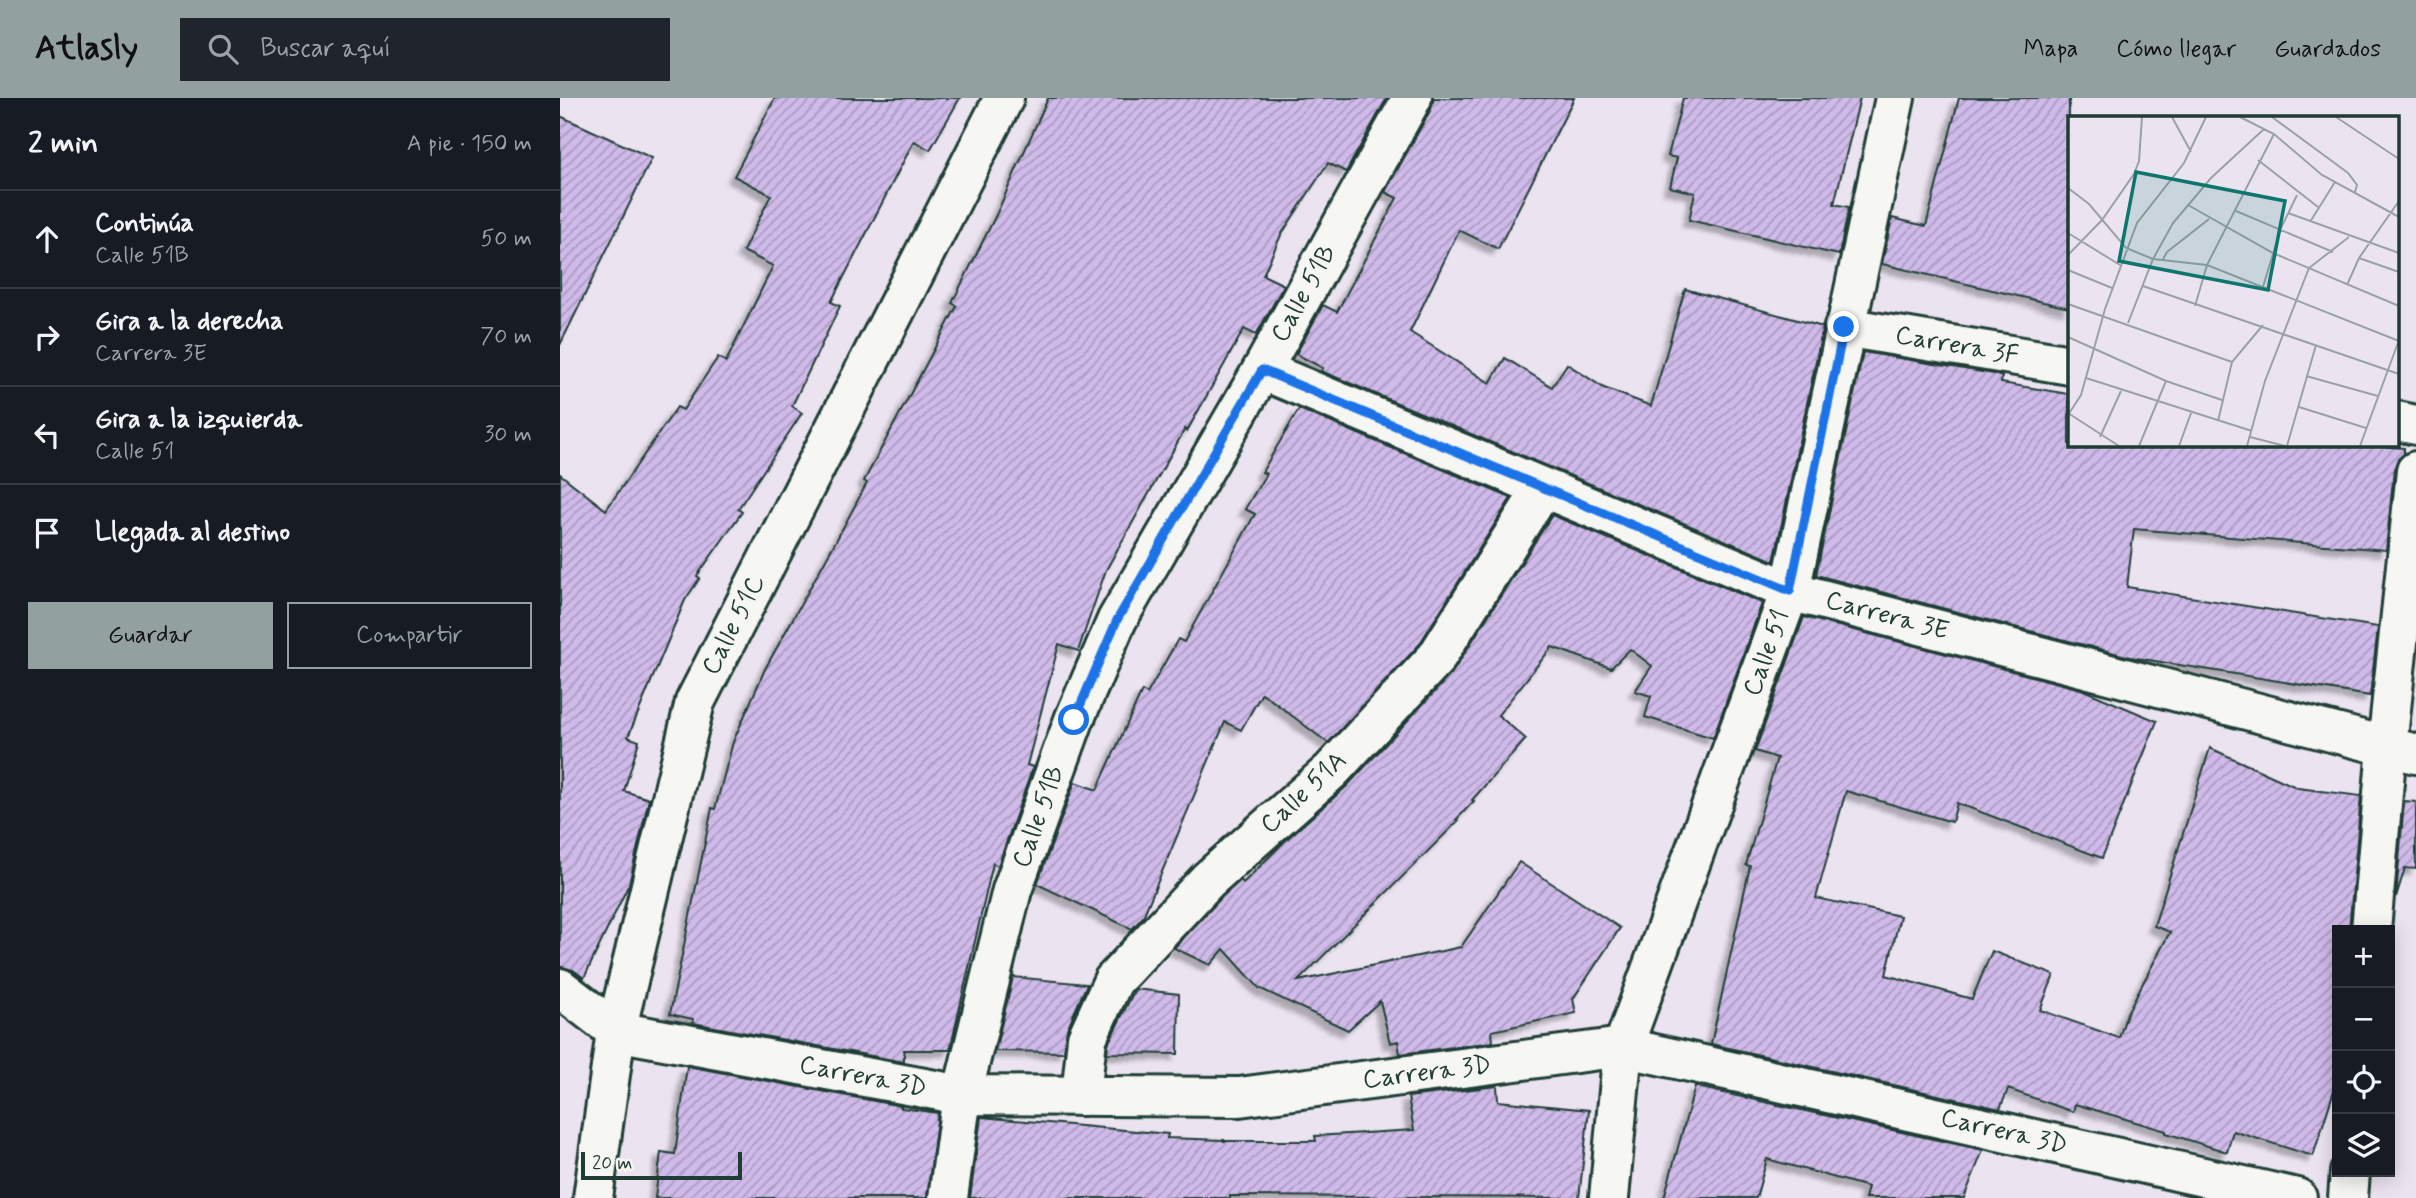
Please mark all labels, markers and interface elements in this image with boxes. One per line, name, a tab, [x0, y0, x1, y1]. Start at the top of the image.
search box	[180, 18, 670, 81]
text: Atlasly	[35, 27, 138, 71]
icon: search	[204, 30, 242, 68]
text: Buscar aquí	[260, 32, 391, 66]
text: Mapa	[2023, 34, 2078, 65]
text: Cómo llegar	[2116, 34, 2236, 65]
text: Guardados	[2274, 34, 2381, 65]
inset map	[2068, 116, 2399, 446]
text: 2 min	[28, 124, 98, 163]
text: A pie · 150 m	[407, 129, 532, 159]
text: Continúa	[95, 207, 194, 241]
icon: ahead	[28, 220, 66, 258]
text: 50 m	[481, 224, 532, 254]
street label: Calle 51B	[1263, 239, 1345, 349]
text: Calle 51B	[95, 241, 189, 271]
text: Gira a la derecha	[95, 305, 284, 339]
route end	[1828, 311, 1859, 342]
icon: right	[28, 318, 66, 356]
street label: Carrera 3F	[1893, 318, 2021, 374]
text: 70 m	[480, 322, 532, 352]
text: Carrera 3E	[95, 339, 207, 369]
text: Gira a la izquierda	[95, 403, 302, 437]
icon: left	[28, 416, 66, 454]
text: 30 m	[484, 420, 532, 450]
text: Calle 51	[95, 437, 174, 467]
icon: arrive	[28, 514, 66, 552]
text: Llegada al destino	[95, 516, 290, 550]
street label: Calle 51C	[694, 569, 774, 681]
street label: Carrera 3E	[1822, 583, 1952, 649]
button: Guardar	[28, 602, 273, 669]
button: Compartir	[287, 602, 532, 669]
street label: Calle 51	[1736, 605, 1798, 701]
route start	[1058, 704, 1089, 735]
street label: Calle 51A	[1253, 744, 1355, 842]
street label: Calle 51B	[1005, 761, 1073, 873]
map controls	[2332, 925, 2395, 1177]
button: +	[2332, 925, 2395, 988]
button: −	[2332, 988, 2395, 1051]
street label: Carrera 3D	[796, 1048, 930, 1106]
street label: Carrera 3D	[1361, 1048, 1493, 1098]
button: locate	[2332, 1051, 2395, 1114]
street label: Carrera 3D	[1937, 1101, 2071, 1163]
button: layers	[2332, 1114, 2395, 1177]
scale bar	[581, 1149, 742, 1181]
text: 20 m	[592, 1151, 632, 1176]

